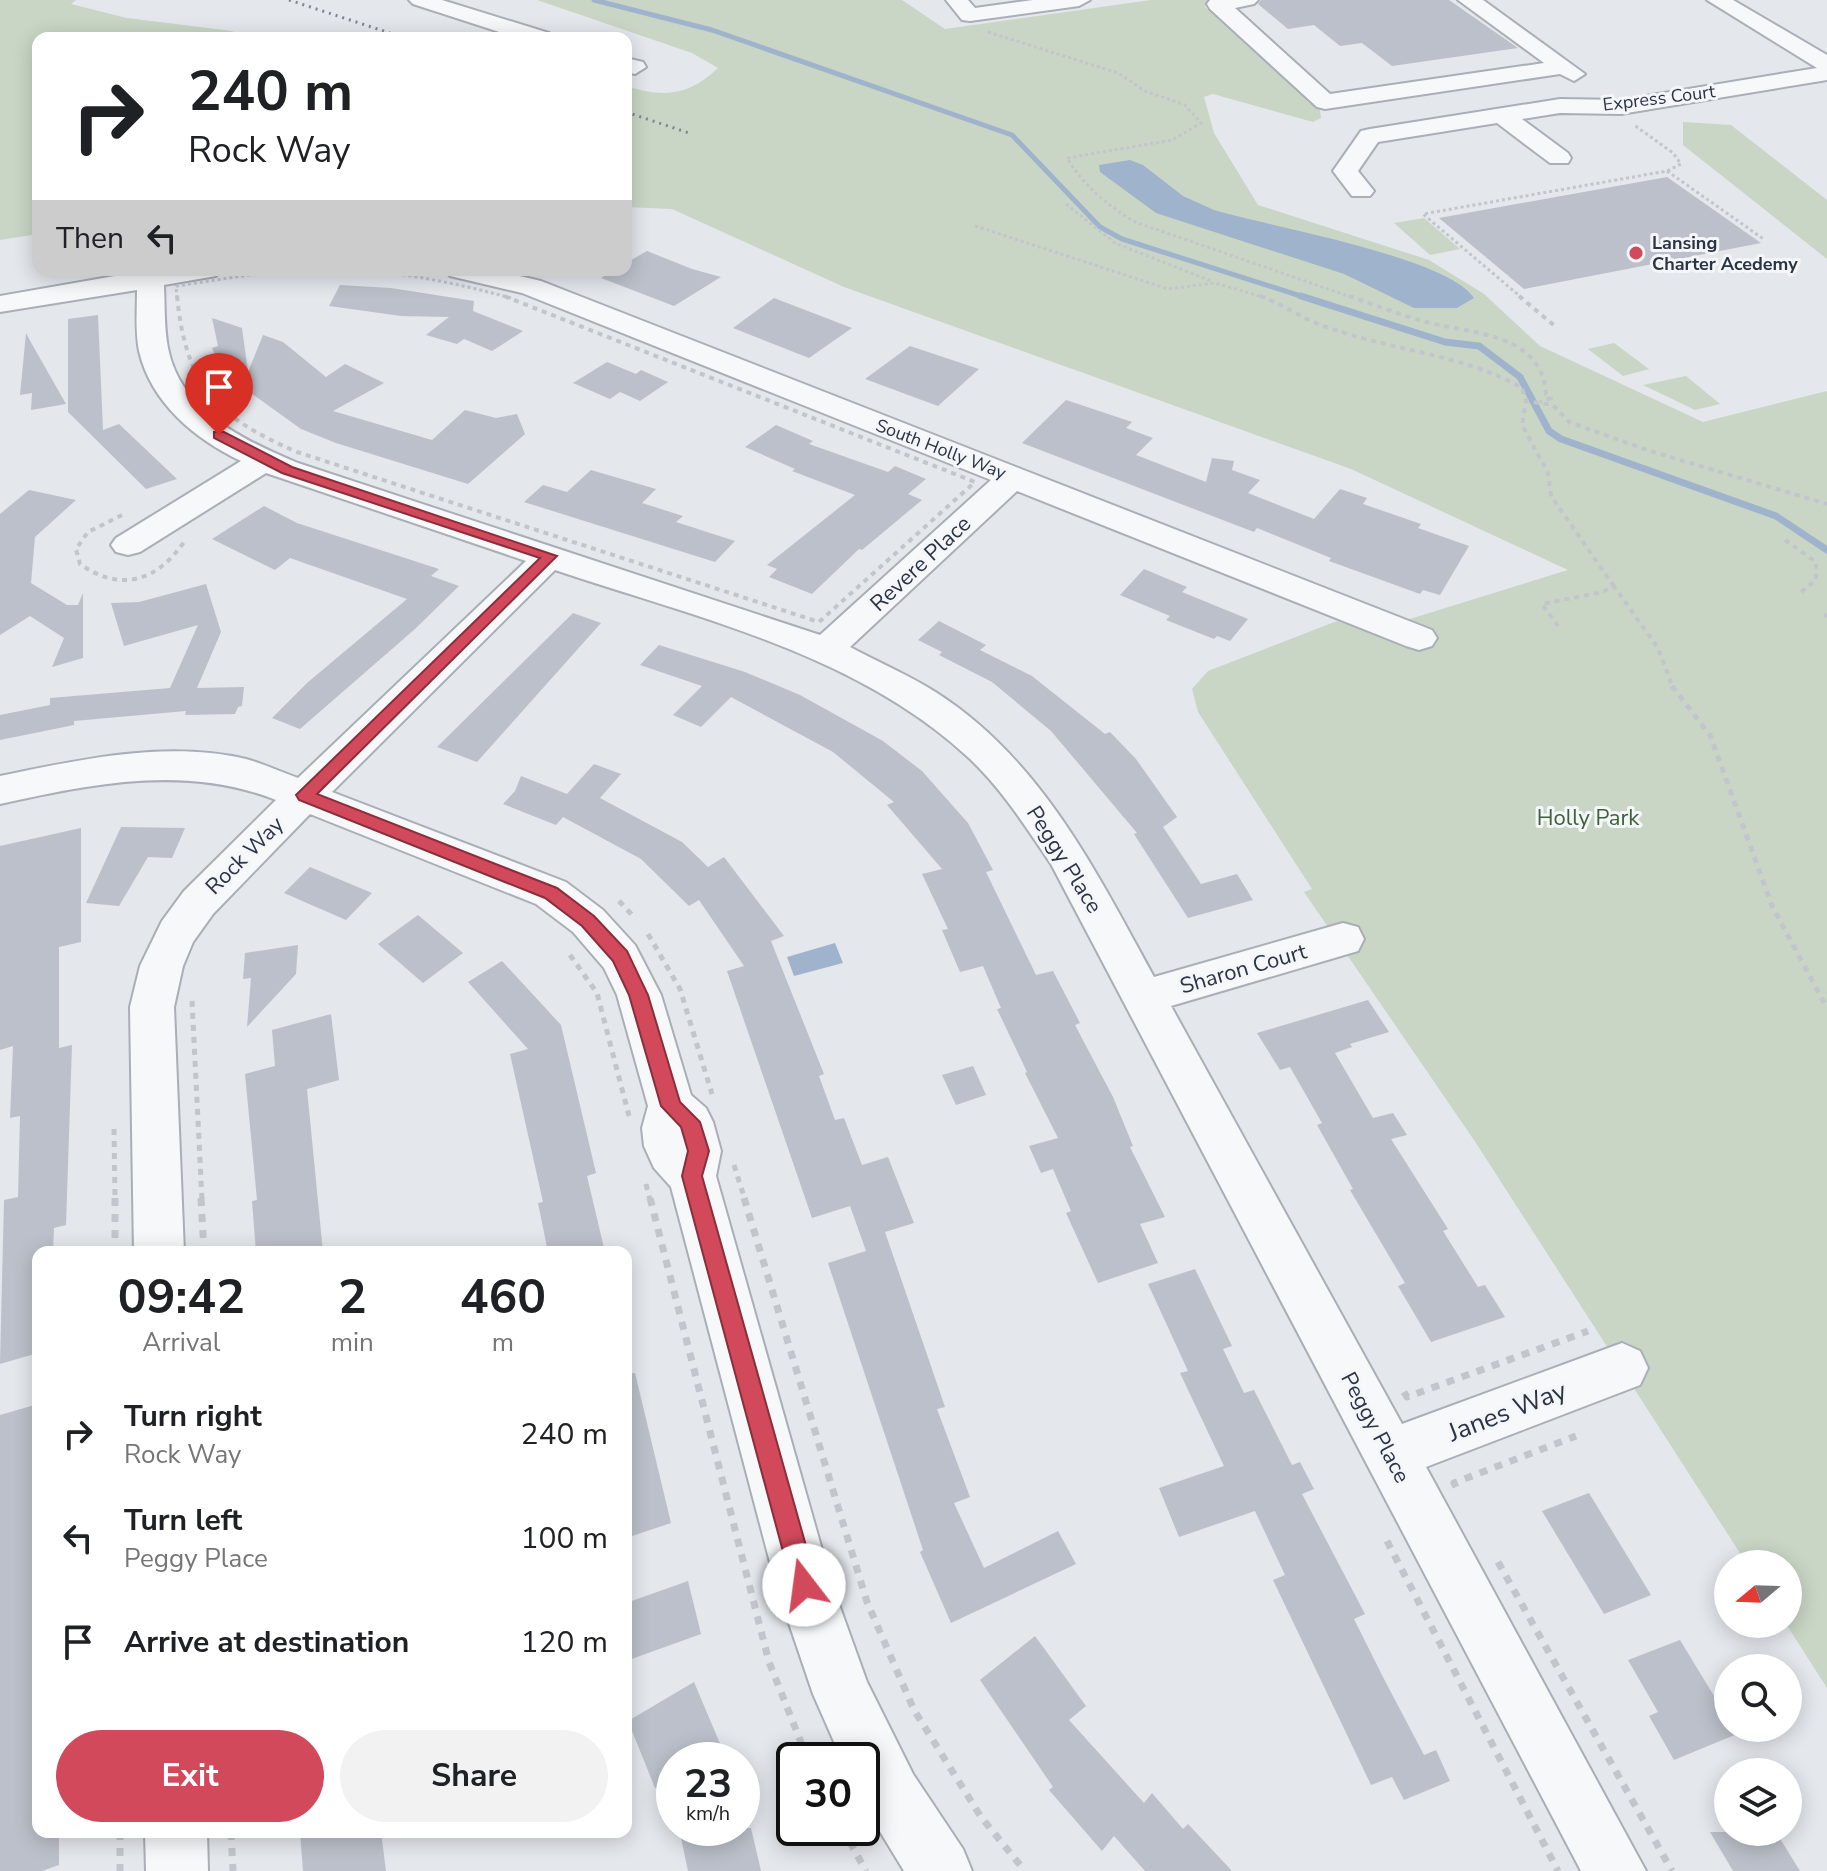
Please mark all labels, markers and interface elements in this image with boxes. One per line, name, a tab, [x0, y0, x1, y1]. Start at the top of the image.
text: 240 m	[188, 53, 353, 130]
icon: right	[56, 64, 160, 168]
street label: Express Court	[1601, 79, 1717, 117]
text: Rock Way	[188, 126, 351, 175]
icon: left	[140, 216, 184, 260]
text: Then	[56, 218, 124, 259]
place label: Lansing Charter Acedemy	[1652, 231, 1798, 276]
marker: Lansing Charter Acedemy	[1627, 244, 1645, 262]
pin	[185, 353, 253, 435]
icon: arrive	[197, 365, 241, 409]
street label: South Holly Way	[872, 413, 1010, 485]
street label: Revere Place	[864, 509, 978, 618]
street label: Peggy Place	[1019, 800, 1109, 919]
park label: Holly Park	[1537, 803, 1640, 833]
street label: Rock Way	[199, 809, 291, 901]
street label: Sharon Court	[1176, 936, 1310, 1001]
text: 09:42	[118, 1264, 245, 1330]
text: 2	[338, 1264, 367, 1330]
text: 460	[460, 1264, 546, 1330]
text: Arrival	[142, 1325, 221, 1360]
text: min	[331, 1325, 374, 1360]
text: m	[492, 1325, 514, 1360]
street label: Peggy Place	[1333, 1367, 1417, 1488]
street label: Janes Way	[1442, 1373, 1572, 1450]
text: Turn right	[124, 1396, 262, 1437]
icon: right	[56, 1412, 100, 1456]
text: 240 m	[521, 1414, 608, 1455]
text: Rock Way	[124, 1437, 241, 1472]
text: Turn left	[124, 1500, 242, 1541]
icon: left	[56, 1516, 100, 1560]
text: 100 m	[521, 1518, 608, 1559]
text: Peggy Place	[124, 1541, 268, 1576]
position arrow	[762, 1543, 846, 1627]
north arrow	[1714, 1550, 1802, 1638]
map controls	[1714, 1550, 1802, 1846]
icon: arrive	[56, 1620, 100, 1664]
text: Arrive at destination	[124, 1622, 409, 1663]
text: 120 m	[521, 1622, 608, 1663]
button: search	[1714, 1654, 1802, 1742]
button: Exit	[56, 1730, 324, 1822]
button: Share	[340, 1730, 608, 1822]
speed limit sign: 30	[776, 1742, 880, 1846]
text: 23	[684, 1757, 732, 1811]
button: layers	[1714, 1758, 1802, 1846]
text: km/h	[686, 1800, 730, 1827]

